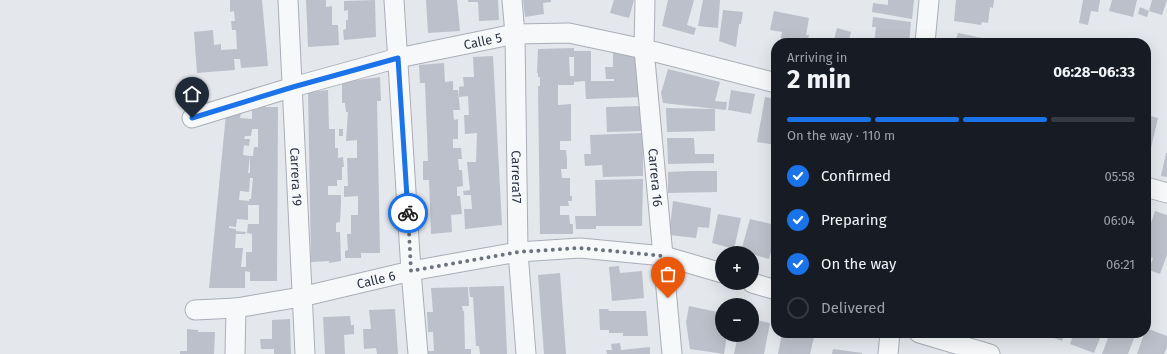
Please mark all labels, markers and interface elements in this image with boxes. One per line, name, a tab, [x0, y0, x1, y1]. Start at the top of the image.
street label: Calle 5	[462, 29, 503, 52]
text: Arriving in	[787, 50, 847, 65]
text: 06:28–06:33	[1053, 63, 1135, 81]
text: 2 min	[787, 64, 851, 95]
pin	[175, 77, 209, 118]
icon: home	[181, 83, 203, 105]
text: On the way · 110 m	[787, 128, 895, 143]
street label: Carrera 19	[288, 147, 305, 207]
street label: Carrera 16	[646, 148, 666, 207]
street label: Carrera17	[509, 150, 525, 204]
icon: check	[787, 165, 809, 187]
text: Confirmed	[821, 167, 891, 185]
text: 05:58	[1104, 169, 1135, 184]
courier	[388, 193, 428, 233]
icon: bike	[397, 202, 419, 224]
icon: check	[787, 209, 809, 231]
text: Preparing	[821, 211, 886, 229]
text: 06:04	[1104, 213, 1135, 228]
map controls	[715, 246, 759, 342]
button: +	[715, 246, 759, 290]
icon: check	[787, 253, 809, 275]
text: On the way	[821, 255, 896, 273]
pin	[651, 257, 685, 298]
text: 06:21	[1106, 257, 1135, 272]
icon: bag	[657, 263, 679, 285]
street label: Calle 6	[355, 267, 397, 291]
button: −	[715, 298, 759, 342]
text: Delivered	[821, 299, 885, 317]

